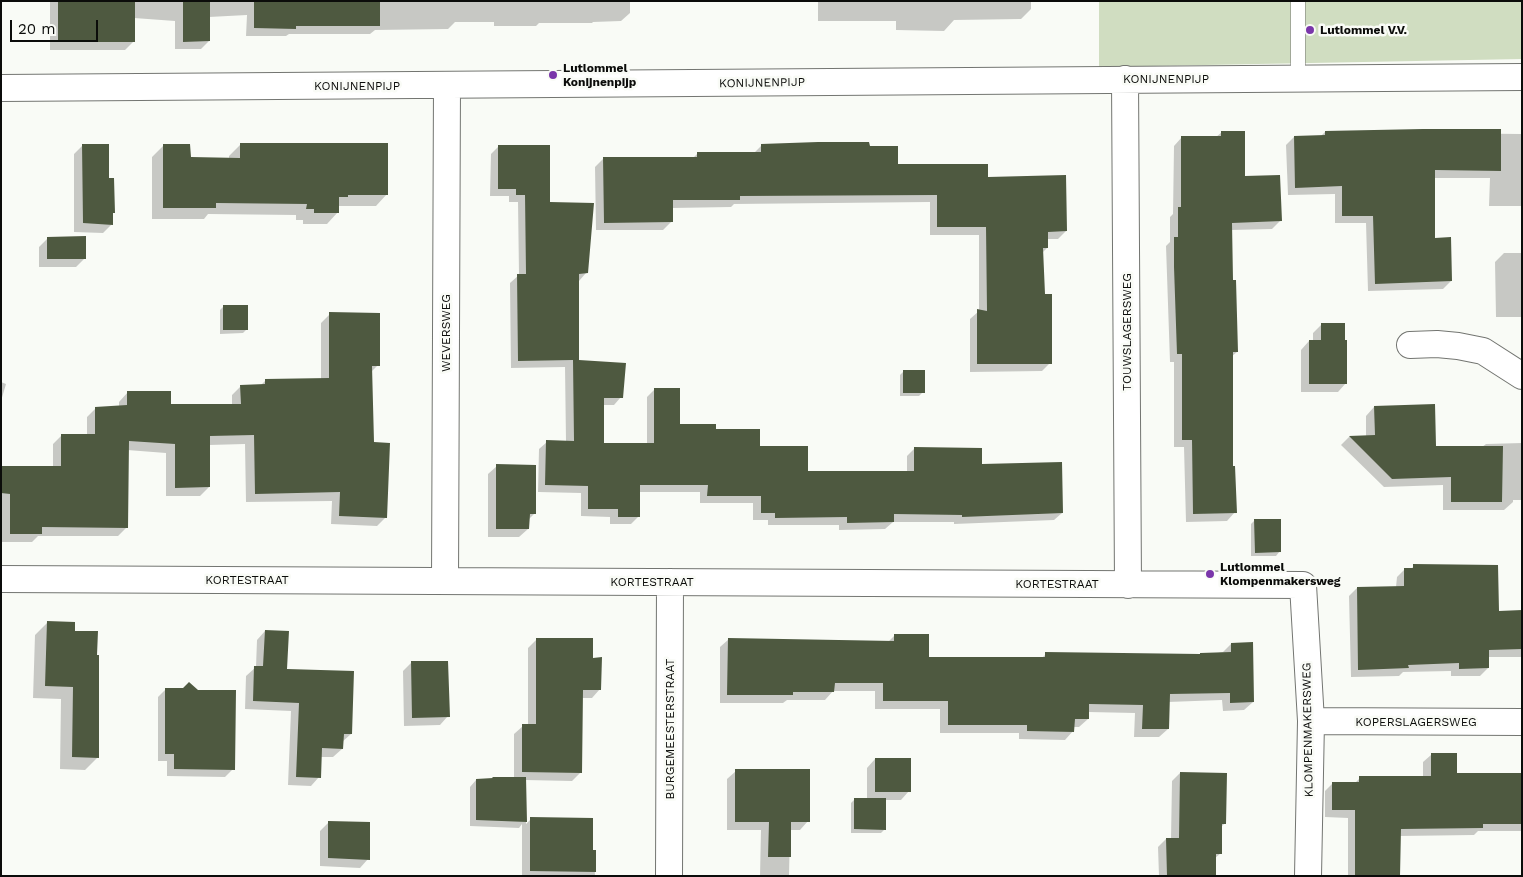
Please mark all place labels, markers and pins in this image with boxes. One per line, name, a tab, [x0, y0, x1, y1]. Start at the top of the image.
place label: Lutlommel V.V.	[1320, 23, 1407, 37]
marker: Lutlommel V.V.	[1304, 24, 1316, 36]
place label: Lutlommel Konijnenpijp	[563, 61, 636, 89]
marker: Lutlommel Konijnenpijp	[547, 69, 559, 81]
place label: Lutlommel Klompenmakersweg	[1220, 560, 1341, 588]
marker: Lutlommel Klompenmakersweg	[1204, 568, 1216, 580]

